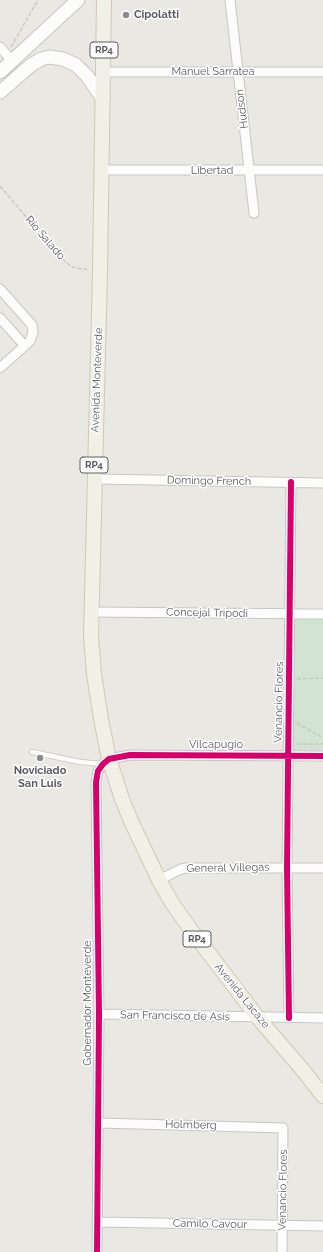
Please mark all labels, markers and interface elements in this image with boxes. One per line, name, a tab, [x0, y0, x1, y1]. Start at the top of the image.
place label: Cipolatti	[134, 8, 179, 22]
marker: Cipolatti	[121, 10, 131, 20]
road number: RP4	[90, 42, 118, 58]
street label: Manuel Sarratea	[171, 65, 255, 79]
street label: Hudson	[233, 88, 251, 130]
street label: Libertad	[191, 164, 233, 178]
street label: Río Salado	[22, 213, 68, 263]
street label: Avenida Monteverde	[89, 327, 105, 433]
road number: RP4	[80, 457, 108, 473]
street label: Domingo French	[167, 474, 251, 488]
street label: Concejal Tripodi	[166, 606, 248, 620]
street label: Venancio Flores	[272, 661, 286, 743]
street label: Vilcapugio	[189, 738, 243, 752]
marker: Noviciado San Luis	[35, 753, 45, 763]
place label: Noviciado San Luis	[14, 764, 66, 790]
street label: General Villegas	[186, 861, 270, 875]
road number: RP4	[183, 931, 211, 947]
street label: Gobernador Monteverde	[81, 940, 95, 1066]
street label: Avenida Lacaze	[212, 961, 272, 1031]
street label: San Francisco de Asís	[120, 1008, 230, 1024]
street label: Holmberg	[165, 1118, 217, 1132]
street label: Venancio Flores	[276, 1149, 290, 1231]
street label: Camilo Cavour	[173, 1217, 247, 1231]

